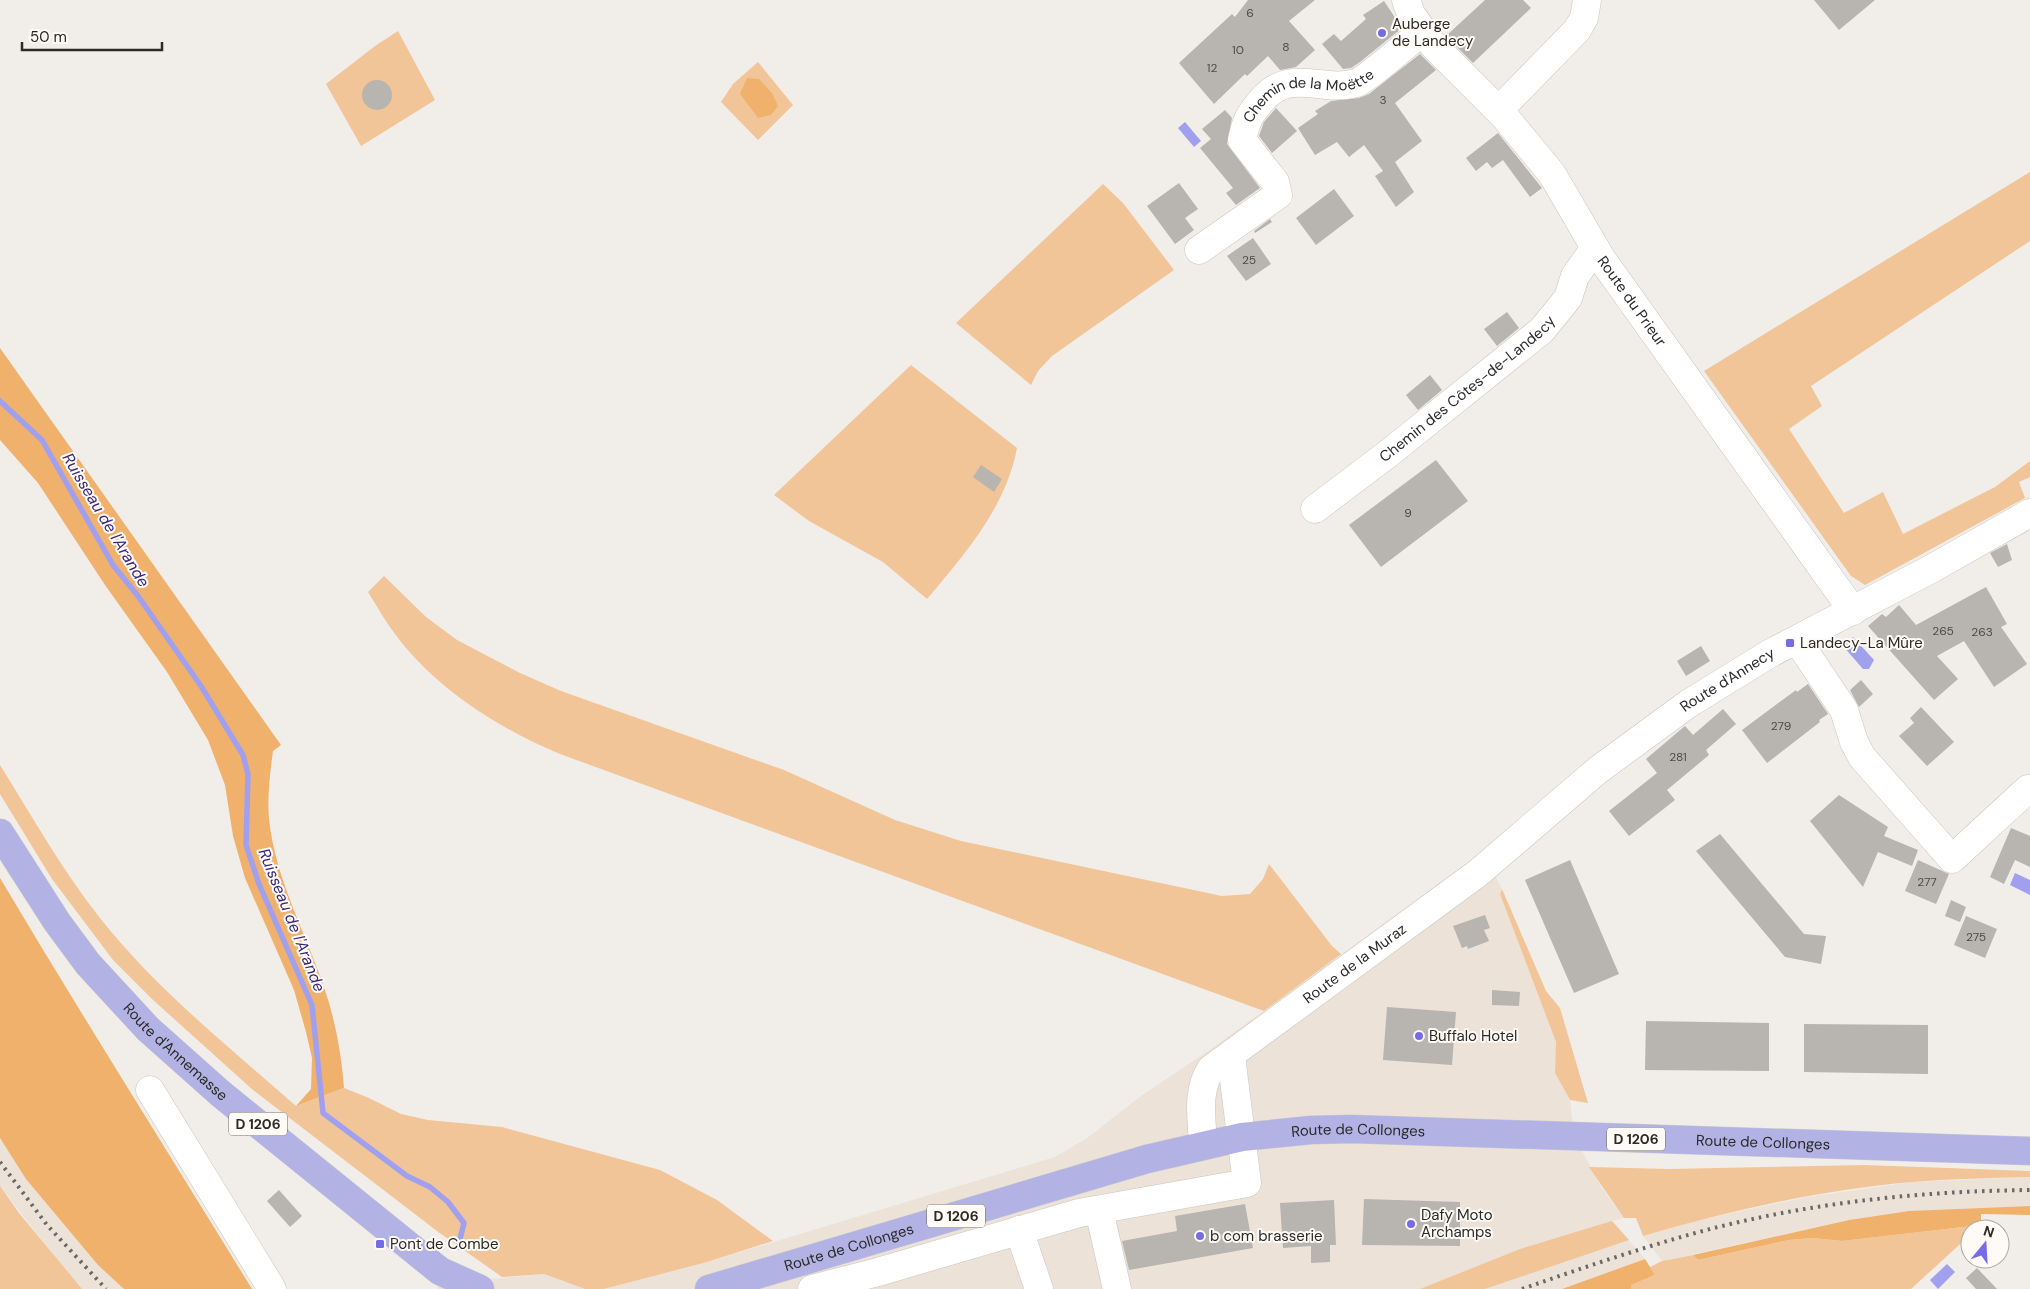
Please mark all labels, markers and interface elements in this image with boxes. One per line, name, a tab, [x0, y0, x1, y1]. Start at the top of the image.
house number: 6	[1246, 5, 1254, 21]
place label: Auberge de Landecy	[1392, 14, 1474, 51]
scale bar	[22, 20, 162, 52]
text: 50 m	[30, 27, 67, 47]
marker: Auberge de Landecy	[1376, 27, 1388, 39]
house number: 8	[1282, 39, 1290, 55]
house number: 10	[1232, 42, 1244, 58]
house number: 12	[1207, 60, 1217, 76]
street label: Chemin de la Moëtte	[1238, 64, 1378, 126]
house number: 3	[1379, 92, 1387, 108]
house number: 25	[1242, 252, 1256, 268]
street label: Route du Prieur	[1593, 252, 1671, 351]
street label: Chemin des Côtes-de-Landecy	[1375, 311, 1560, 467]
water label: Ruisseau de l'Arande	[58, 449, 154, 591]
house number: 9	[1404, 505, 1412, 521]
house number: 265	[1932, 623, 1954, 639]
house number: 263	[1971, 624, 1993, 640]
place label: Landecy-La Mûre	[1800, 633, 1923, 653]
marker: Landecy-La Mûre	[1784, 637, 1796, 649]
street label: Route d'Annecy	[1676, 643, 1779, 717]
house number: 279	[1771, 718, 1791, 734]
house number: 281	[1669, 749, 1687, 765]
water label: Ruisseau de l'Arande	[254, 845, 330, 995]
house number: 277	[1917, 874, 1937, 890]
street label: Route de la Muraz	[1299, 919, 1410, 1008]
house number: 275	[1966, 929, 1986, 945]
street label: Route d'Annemasse	[119, 998, 232, 1105]
place label: Buffalo Hotel	[1429, 1026, 1517, 1046]
marker: Buffalo Hotel	[1413, 1030, 1425, 1042]
road number: D 1206	[229, 1112, 287, 1136]
street label: Route de Collonges	[1290, 1119, 1426, 1142]
road number: D 1206	[1607, 1128, 1665, 1150]
street label: Route de Collonges	[1696, 1130, 1830, 1155]
road number: D 1206	[927, 1204, 985, 1228]
place label: Dafy Moto Archamps	[1421, 1205, 1493, 1242]
marker: Dafy Moto Archamps	[1405, 1218, 1417, 1230]
street label: Route de Collonges	[782, 1219, 916, 1276]
north arrow	[1960, 1219, 2010, 1269]
text: N	[1981, 1221, 1997, 1242]
place label: b com brasserie	[1210, 1226, 1323, 1246]
marker: b com brasserie	[1194, 1230, 1206, 1242]
place label: Pont de Combe	[390, 1234, 498, 1254]
marker: Pont de Combe	[374, 1238, 386, 1250]

